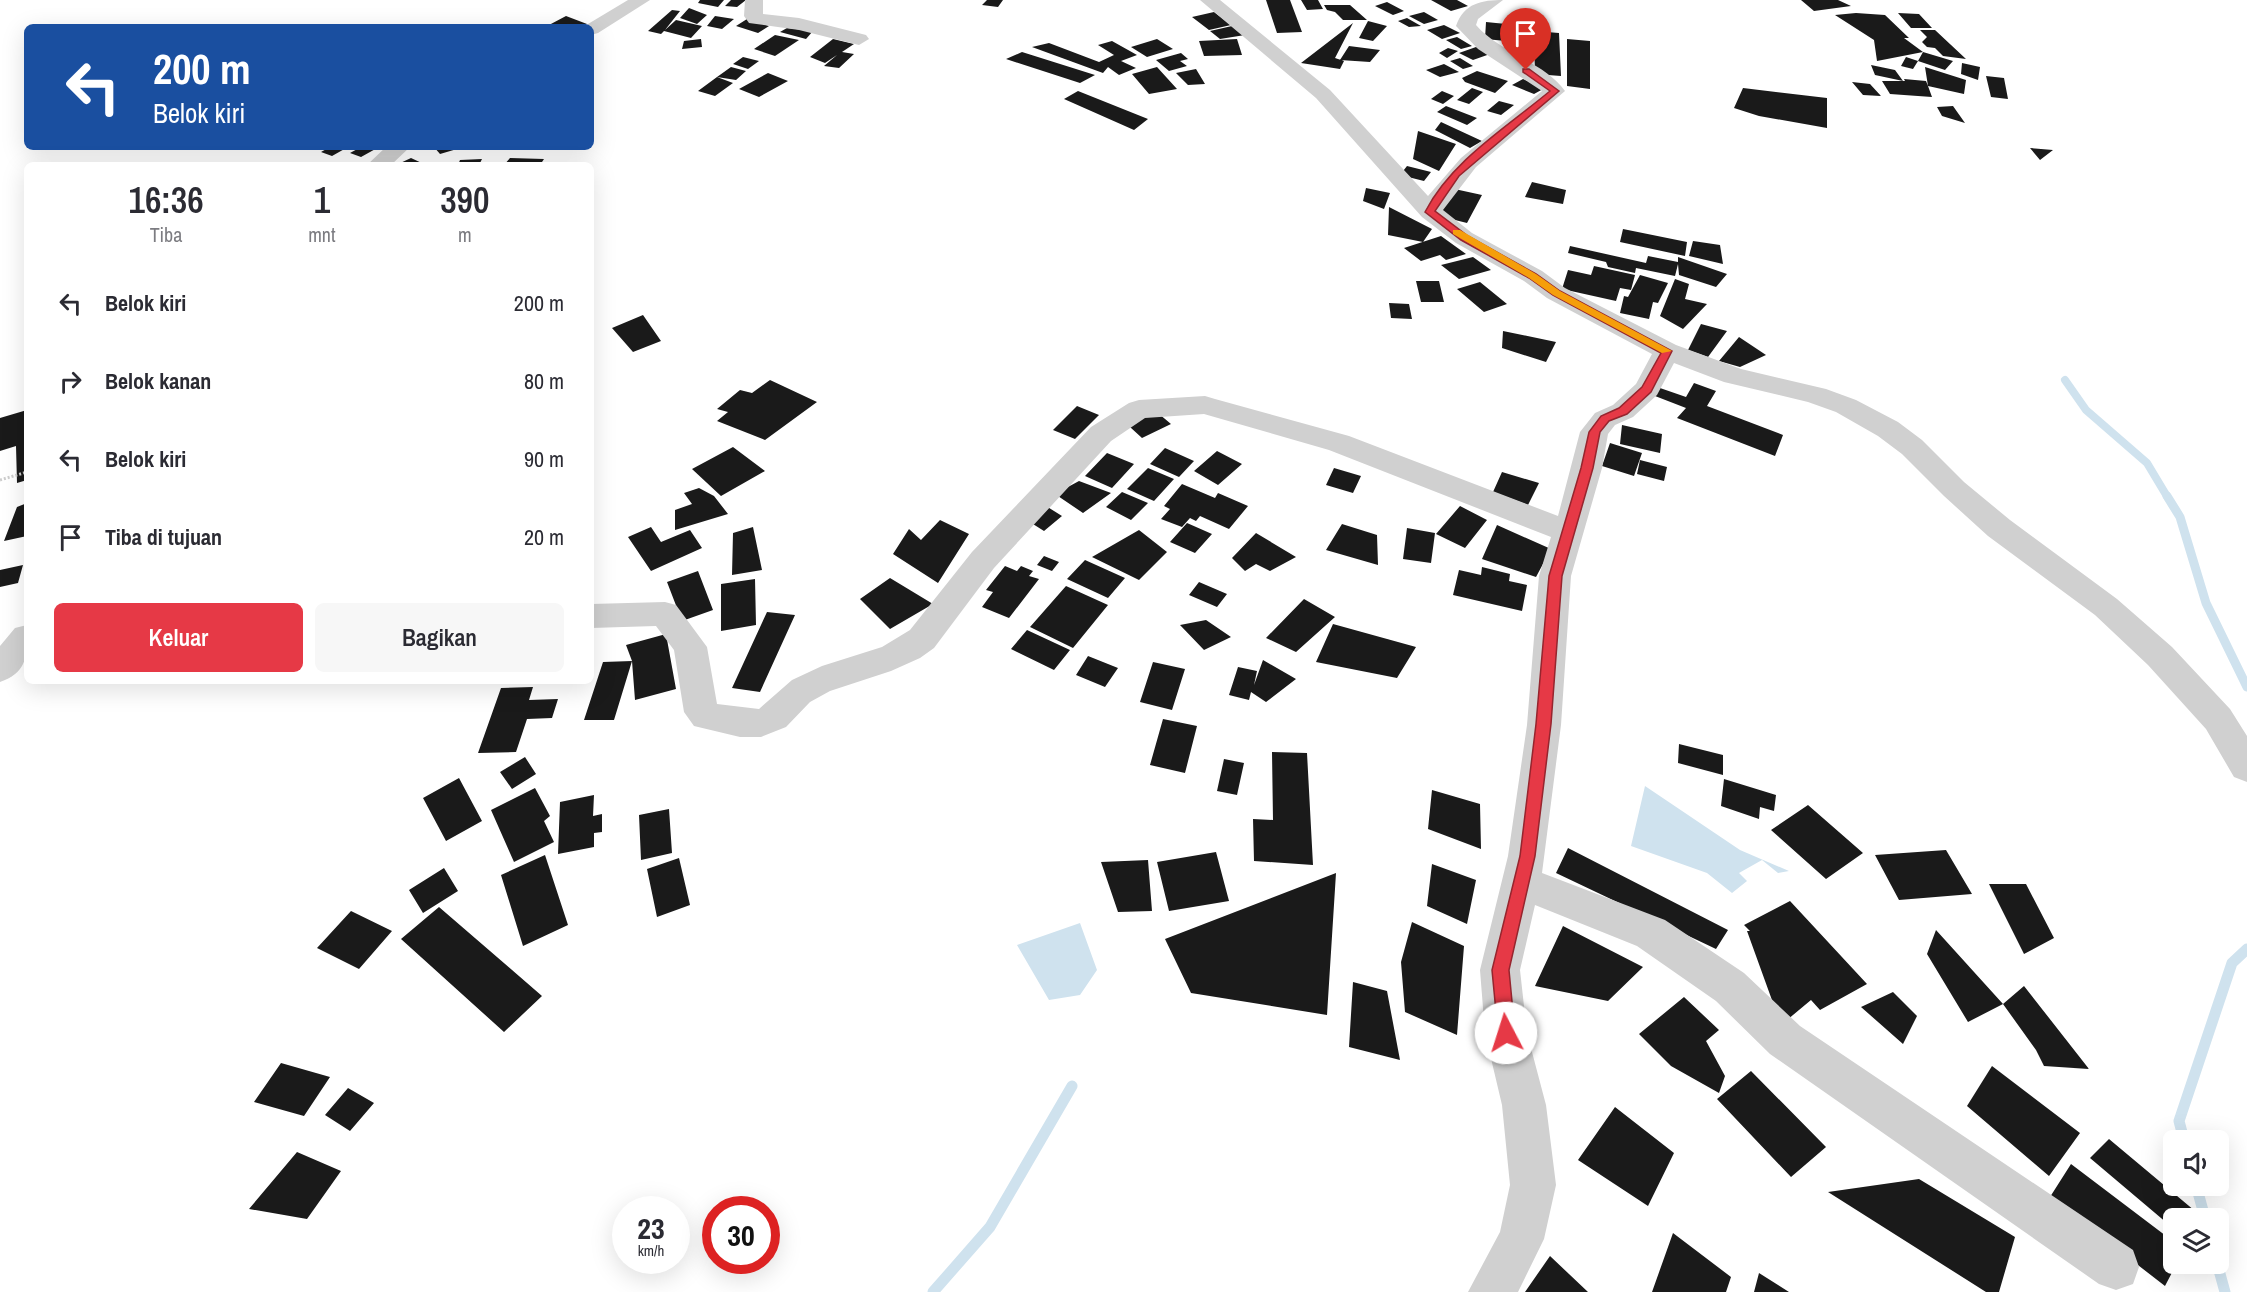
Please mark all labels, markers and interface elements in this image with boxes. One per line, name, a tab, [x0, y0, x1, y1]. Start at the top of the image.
pin	[1500, 8, 1551, 70]
icon: arrive	[1509, 17, 1542, 50]
text: 200 m	[153, 41, 251, 97]
icon: left	[54, 48, 132, 126]
text: Belok kiri	[153, 95, 245, 131]
text: 16:36	[129, 176, 204, 224]
text: 1	[314, 176, 330, 224]
text: 390	[440, 176, 489, 224]
text: Tiba	[150, 221, 182, 248]
text: mnt	[308, 221, 336, 248]
text: m	[458, 221, 472, 248]
icon: left	[54, 287, 87, 320]
text: Belok kiri	[105, 288, 186, 318]
text: 200 m	[514, 288, 564, 318]
icon: right	[54, 365, 87, 398]
text: Belok kanan	[105, 366, 211, 396]
text: 80 m	[524, 366, 564, 396]
icon: left	[54, 443, 87, 476]
text: Belok kiri	[105, 444, 186, 474]
text: 90 m	[524, 444, 564, 474]
icon: arrive	[54, 521, 87, 554]
text: Tiba di tujuan	[105, 522, 222, 552]
text: 20 m	[524, 522, 564, 552]
button: Keluar	[54, 603, 303, 672]
button: Bagikan	[315, 603, 564, 672]
position arrow	[1474, 1001, 1538, 1065]
map controls	[2163, 1130, 2229, 1274]
button: sound	[2163, 1130, 2229, 1196]
speed limit sign: 30	[702, 1196, 780, 1274]
text: 23	[637, 1208, 665, 1248]
button: layers	[2163, 1208, 2229, 1274]
text: km/h	[638, 1240, 664, 1261]

